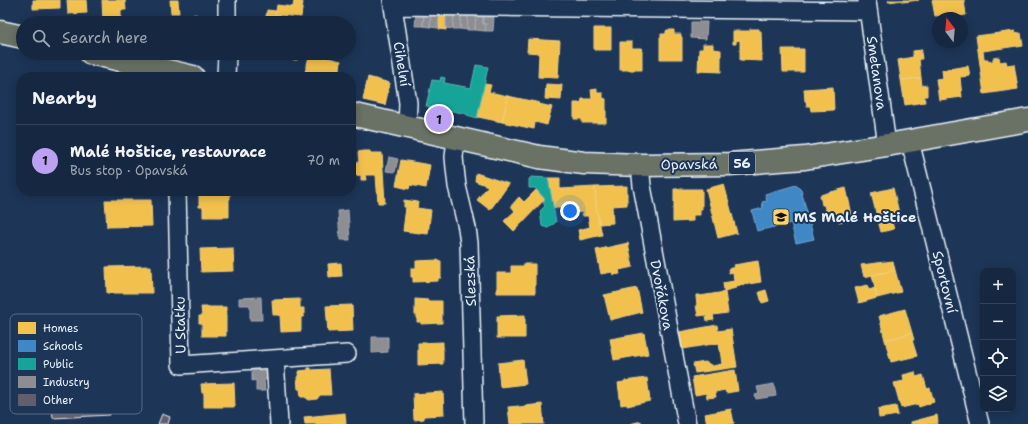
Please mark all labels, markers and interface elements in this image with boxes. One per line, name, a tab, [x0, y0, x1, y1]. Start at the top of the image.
north arrow	[932, 12, 968, 48]
search box	[16, 16, 356, 60]
icon: search	[30, 27, 52, 49]
text: Search here	[62, 28, 148, 48]
street label: Smetanova	[863, 35, 891, 111]
street label: Cihelní	[390, 40, 414, 88]
text: Nearby	[32, 87, 97, 109]
pin: 1	[426, 104, 452, 134]
text: Malé Hoštice, restaurace	[70, 142, 267, 162]
text: 1	[42, 152, 48, 169]
text: 70 m	[306, 152, 340, 169]
road number: 56	[729, 152, 755, 174]
street label: Opavská	[661, 155, 718, 173]
text: Bus stop · Opavská	[70, 162, 188, 179]
your location	[560, 201, 580, 221]
school or university icon: MS Malé Hoštice	[771, 207, 791, 227]
place label: MS Malé Hoštice	[794, 208, 916, 226]
street label: Sportovní	[929, 249, 961, 315]
street label: Slezská	[460, 255, 480, 307]
street label: Dvořákova	[646, 258, 678, 332]
map controls	[980, 268, 1016, 412]
button: +	[980, 268, 1016, 304]
street label: U Statku	[170, 296, 190, 354]
button: −	[980, 304, 1016, 340]
legend	[10, 314, 142, 414]
text: Homes	[43, 321, 79, 336]
text: Schools	[43, 339, 83, 354]
button: locate	[980, 340, 1016, 376]
text: Public	[43, 357, 74, 372]
text: Industry	[43, 375, 90, 390]
button: layers	[980, 376, 1016, 412]
text: Other	[43, 393, 74, 408]

